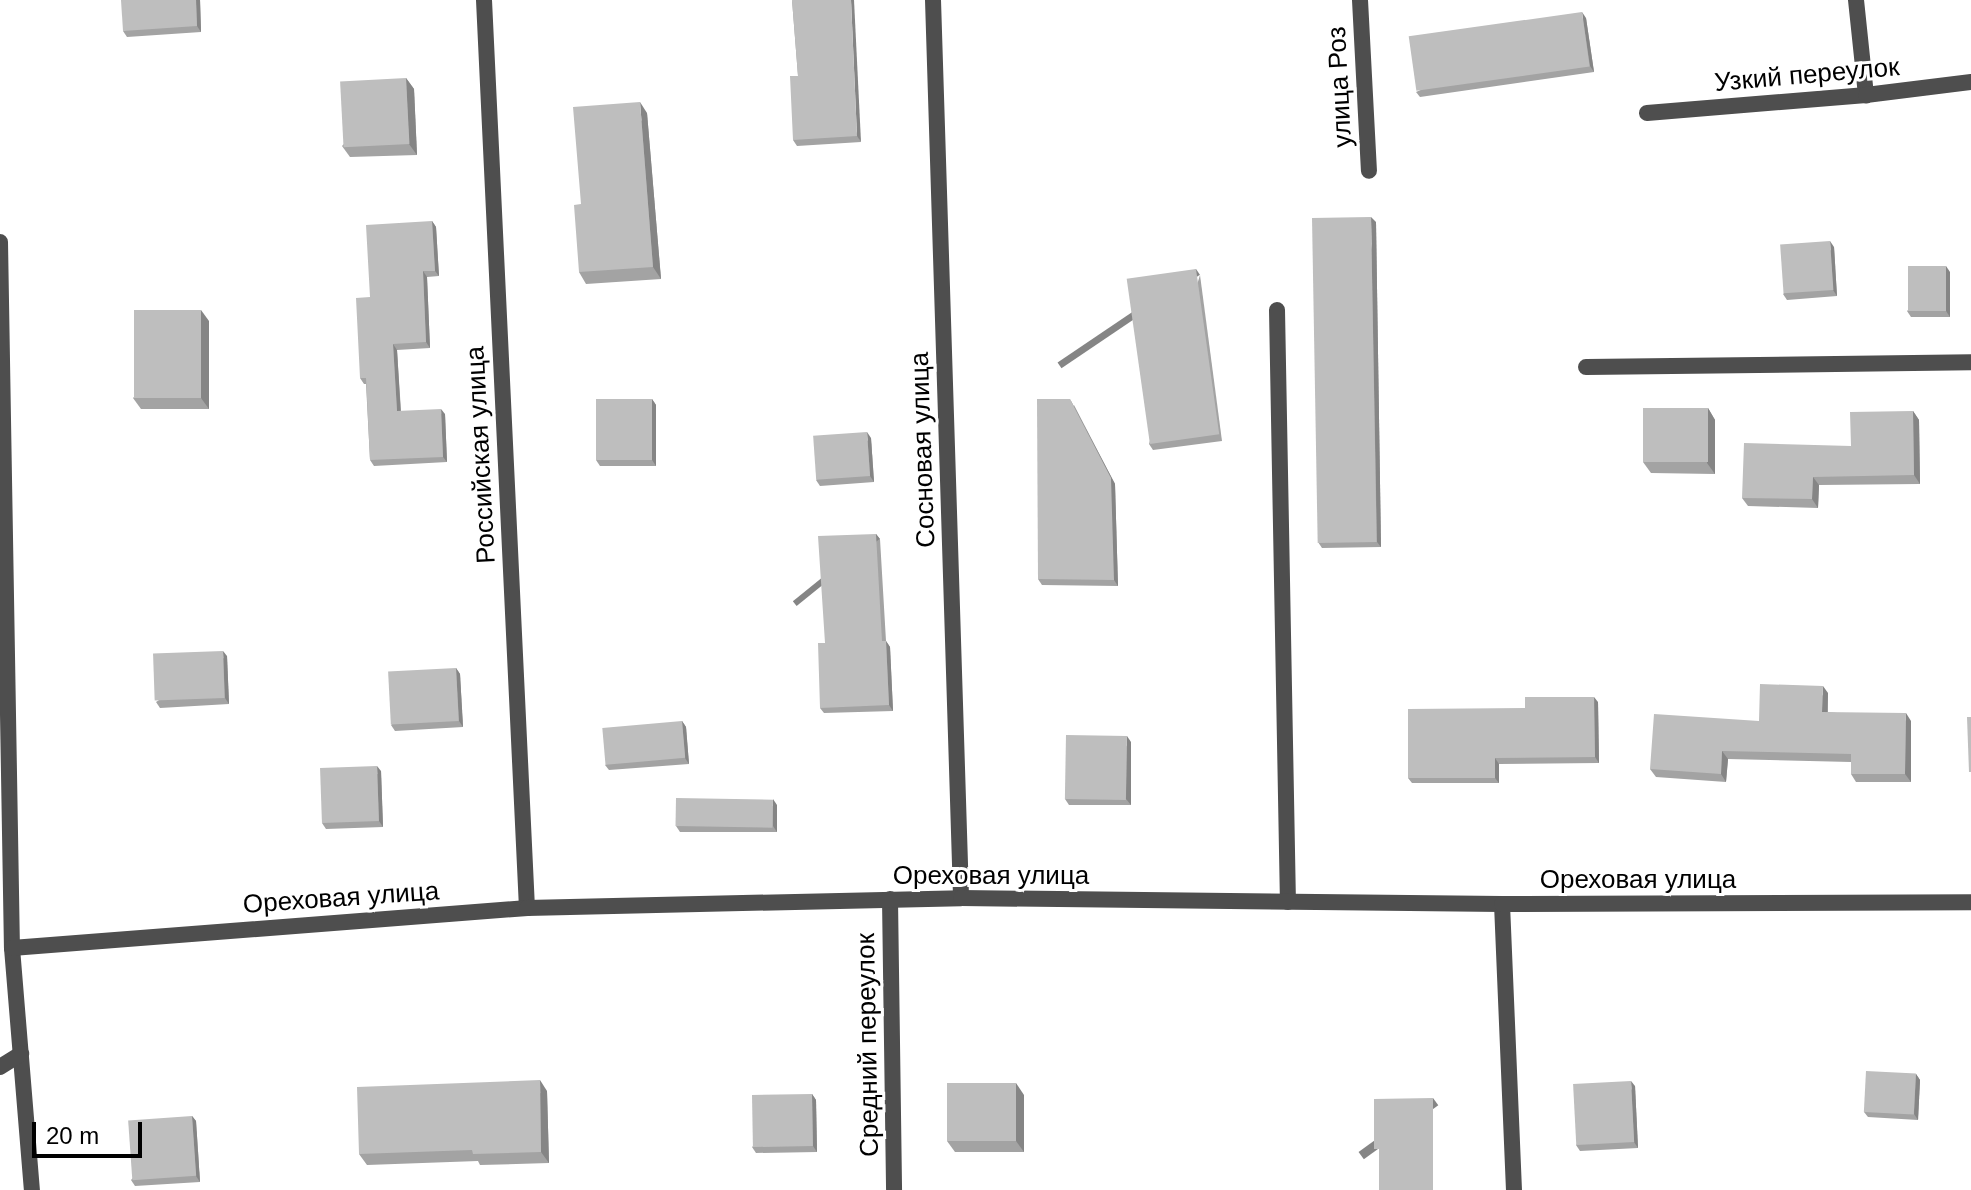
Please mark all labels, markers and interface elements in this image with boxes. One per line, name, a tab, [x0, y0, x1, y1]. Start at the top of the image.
street label: улица Роз	[1321, 26, 1359, 148]
street label: Узкий переулок	[1713, 51, 1901, 99]
street label: Российская улица	[460, 345, 502, 565]
street label: Сосновая улица	[904, 352, 942, 548]
street label: Ореховая улица	[893, 860, 1089, 892]
street label: Ореховая улица	[1540, 864, 1736, 896]
street label: Ореховая улица	[242, 876, 440, 920]
street label: Средний переулок	[850, 933, 886, 1157]
scale bar	[36, 1106, 146, 1156]
text: 20 m	[46, 1122, 99, 1149]

